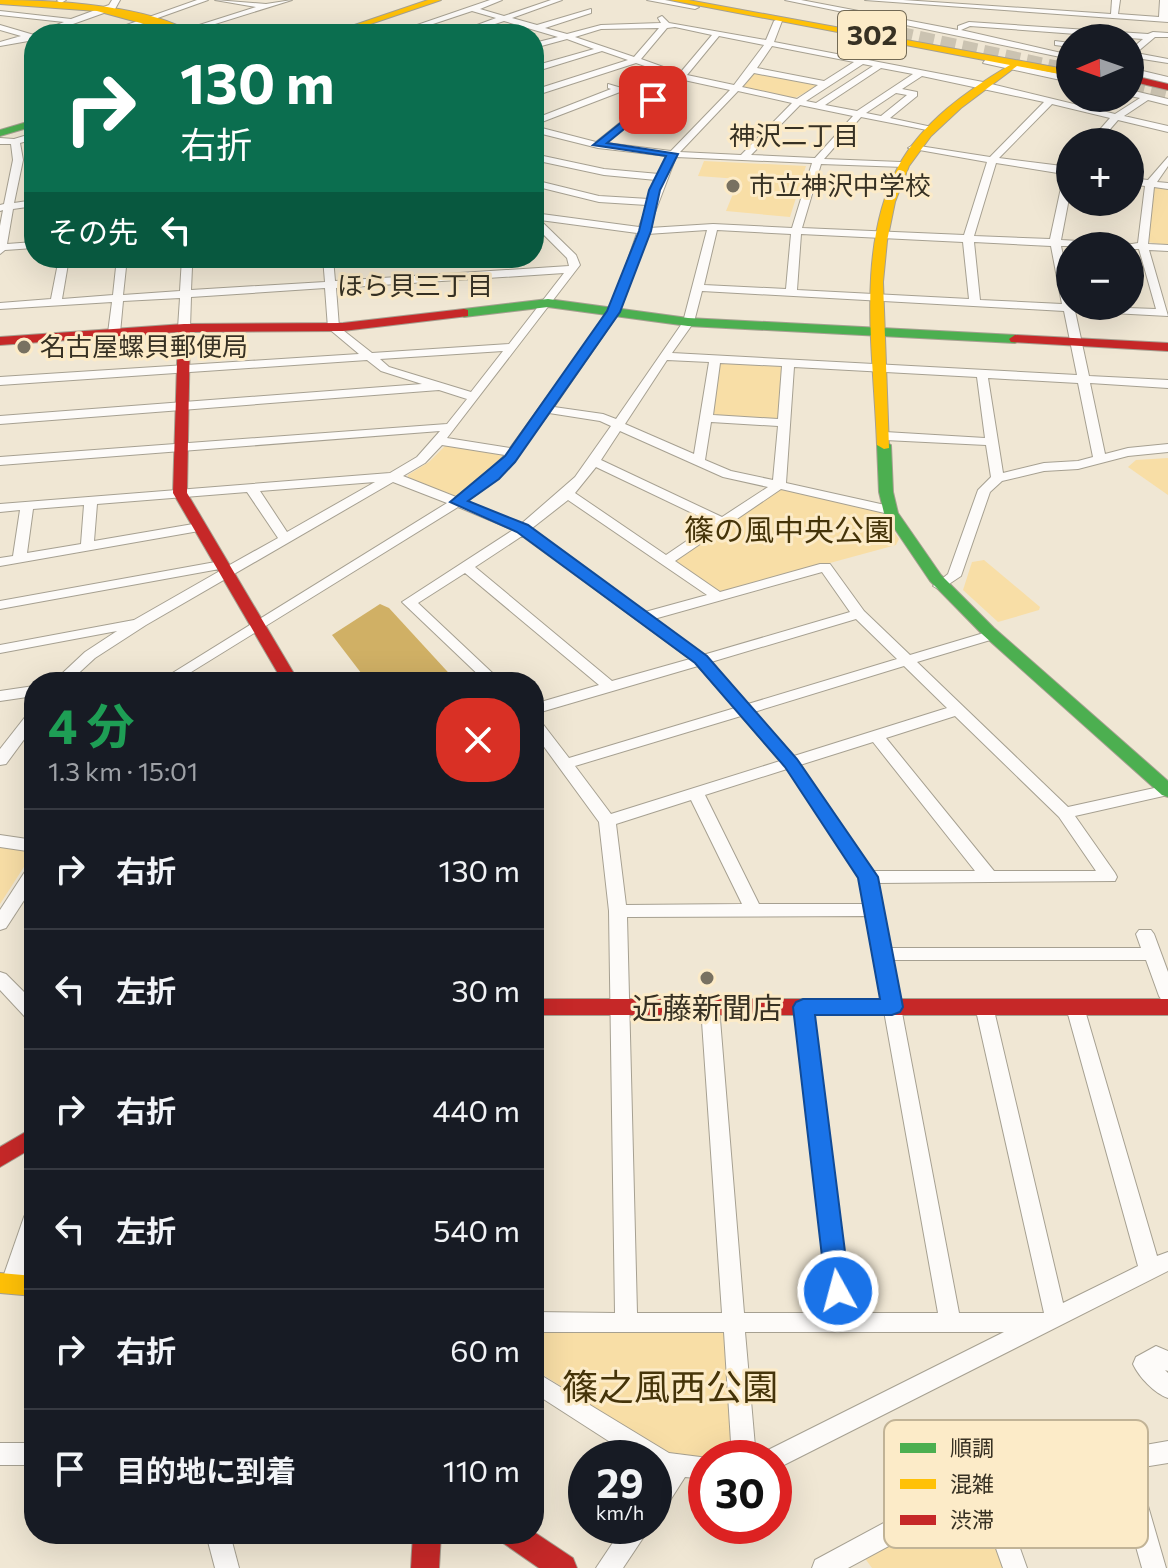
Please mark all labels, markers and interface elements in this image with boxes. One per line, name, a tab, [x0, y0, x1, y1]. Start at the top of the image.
road number: 302	[838, 11, 906, 59]
north arrow	[1056, 24, 1144, 112]
map controls	[1056, 24, 1144, 320]
text: 130 m	[180, 47, 335, 116]
icon: right	[48, 56, 152, 160]
pin	[619, 66, 687, 134]
icon: arrive	[631, 78, 675, 122]
district label: 神沢二丁目	[729, 119, 859, 150]
text: 右折	[180, 121, 252, 165]
button: +	[1056, 128, 1144, 216]
place label: 市立神沢中学校	[749, 169, 931, 200]
marker: 市立神沢中学校	[724, 177, 742, 195]
icon: left	[154, 208, 198, 252]
text: その先	[48, 212, 138, 249]
button: −	[1056, 232, 1144, 320]
district label: ほら貝三丁目	[337, 269, 493, 300]
place label: 名古屋螺貝郵便局	[40, 330, 248, 361]
marker: 名古屋螺貝郵便局	[15, 338, 33, 356]
park label: 篠の風中央公園	[684, 510, 894, 547]
text: 4 分	[48, 695, 135, 754]
button: close	[436, 698, 520, 782]
text: 1.3 km · 15:01	[48, 755, 198, 786]
icon: right	[48, 847, 92, 891]
text: 右折	[116, 851, 176, 888]
text: 130 m	[439, 851, 520, 888]
icon: left	[48, 967, 92, 1011]
marker: 近藤新聞店	[698, 969, 716, 987]
text: 左折	[116, 971, 176, 1008]
text: 30 m	[451, 971, 520, 1008]
place label: 近藤新聞店	[632, 988, 782, 1025]
icon: right	[48, 1087, 92, 1131]
text: 右折	[116, 1091, 176, 1128]
text: 440 m	[433, 1091, 520, 1128]
icon: left	[48, 1207, 92, 1251]
text: 左折	[116, 1211, 176, 1248]
text: 540 m	[433, 1211, 520, 1248]
position arrow	[796, 1249, 880, 1333]
icon: right	[48, 1327, 92, 1371]
text: 右折	[116, 1331, 176, 1368]
text: 60 m	[450, 1331, 520, 1368]
park label: 篠之風西公園	[562, 1363, 778, 1407]
legend	[884, 1420, 1148, 1548]
text: 順調	[950, 1434, 994, 1461]
speed limit sign: 30	[688, 1440, 792, 1544]
icon: arrive	[48, 1447, 92, 1491]
text: 目的地に到着	[116, 1451, 296, 1488]
text: 110 m	[443, 1451, 520, 1488]
text: 29	[596, 1457, 644, 1506]
text: 混雑	[950, 1470, 994, 1497]
text: km/h	[596, 1500, 644, 1524]
text: 渋滞	[950, 1506, 994, 1533]

